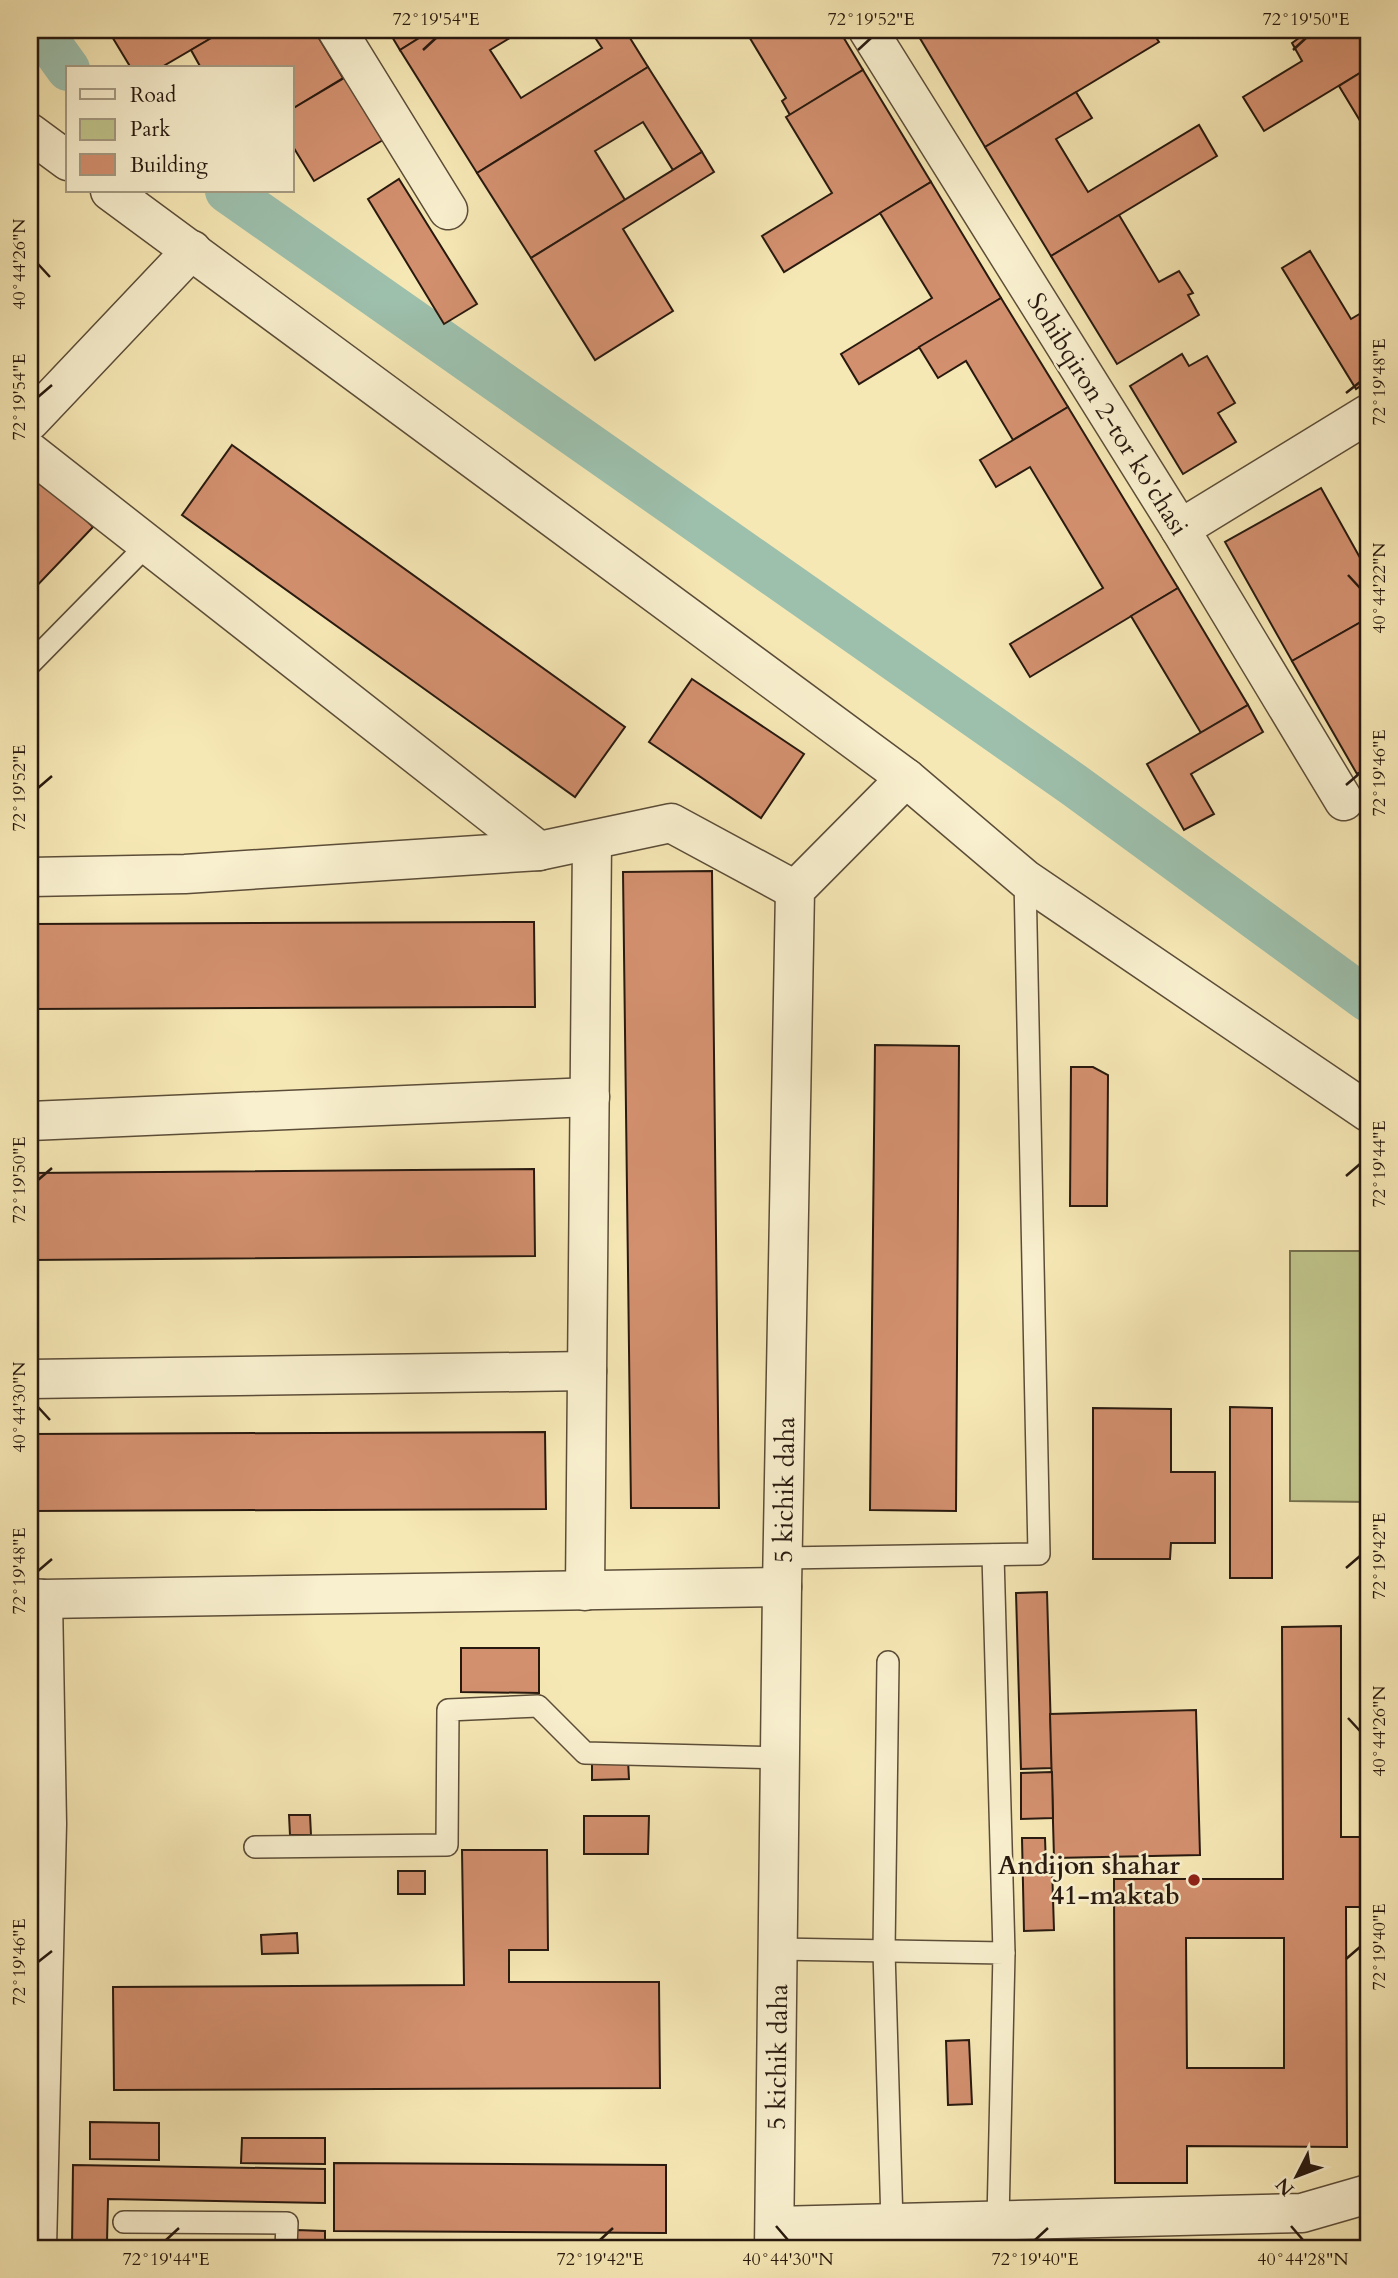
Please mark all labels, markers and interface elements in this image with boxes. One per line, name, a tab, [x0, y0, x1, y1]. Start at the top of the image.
text: 72°19'54"E	[392, 7, 480, 32]
text: 72°19'52"E	[827, 7, 915, 32]
text: 72°19'50"E	[1262, 7, 1350, 32]
legend	[66, 66, 294, 192]
text: Road	[130, 81, 176, 110]
text: Park	[130, 115, 171, 144]
text: Building	[130, 151, 208, 180]
text: 40°44'26"N	[7, 218, 32, 310]
street label: Sohibqiron 2-tor ko'chasi	[1019, 286, 1197, 542]
text: 72°19'48"E	[1367, 338, 1392, 426]
text: 72°19'54"E	[7, 353, 32, 441]
text: 40°44'22"N	[1367, 542, 1392, 634]
text: 72°19'46"E	[1367, 729, 1392, 817]
text: 72°19'52"E	[7, 744, 32, 832]
text: 72°19'44"E	[1367, 1120, 1392, 1208]
text: 72°19'50"E	[7, 1136, 32, 1224]
text: 40°44'30"N	[7, 1361, 32, 1453]
street label: 5 kichik daha	[766, 1416, 803, 1564]
text: 72°19'42"E	[1367, 1512, 1392, 1600]
text: 72°19'48"E	[7, 1527, 32, 1615]
text: 40°44'26"N	[1367, 1685, 1392, 1777]
place label: Andijon shahar 41-maktab	[998, 1848, 1181, 1913]
marker: Andijon shahar 41-maktab	[1186, 1872, 1202, 1888]
text: 72°19'40"E	[1367, 1903, 1392, 1991]
text: 72°19'46"E	[7, 1918, 32, 2006]
street label: 5 kichik daha	[759, 1983, 796, 2131]
north arrow	[1262, 2142, 1332, 2212]
text: N	[1270, 2172, 1300, 2202]
text: 72°19'44"E	[122, 2247, 210, 2272]
text: 72°19'42"E	[556, 2247, 644, 2272]
text: 40°44'30"N	[742, 2247, 834, 2272]
text: 72°19'40"E	[991, 2247, 1079, 2272]
text: 40°44'28"N	[1257, 2247, 1349, 2272]

